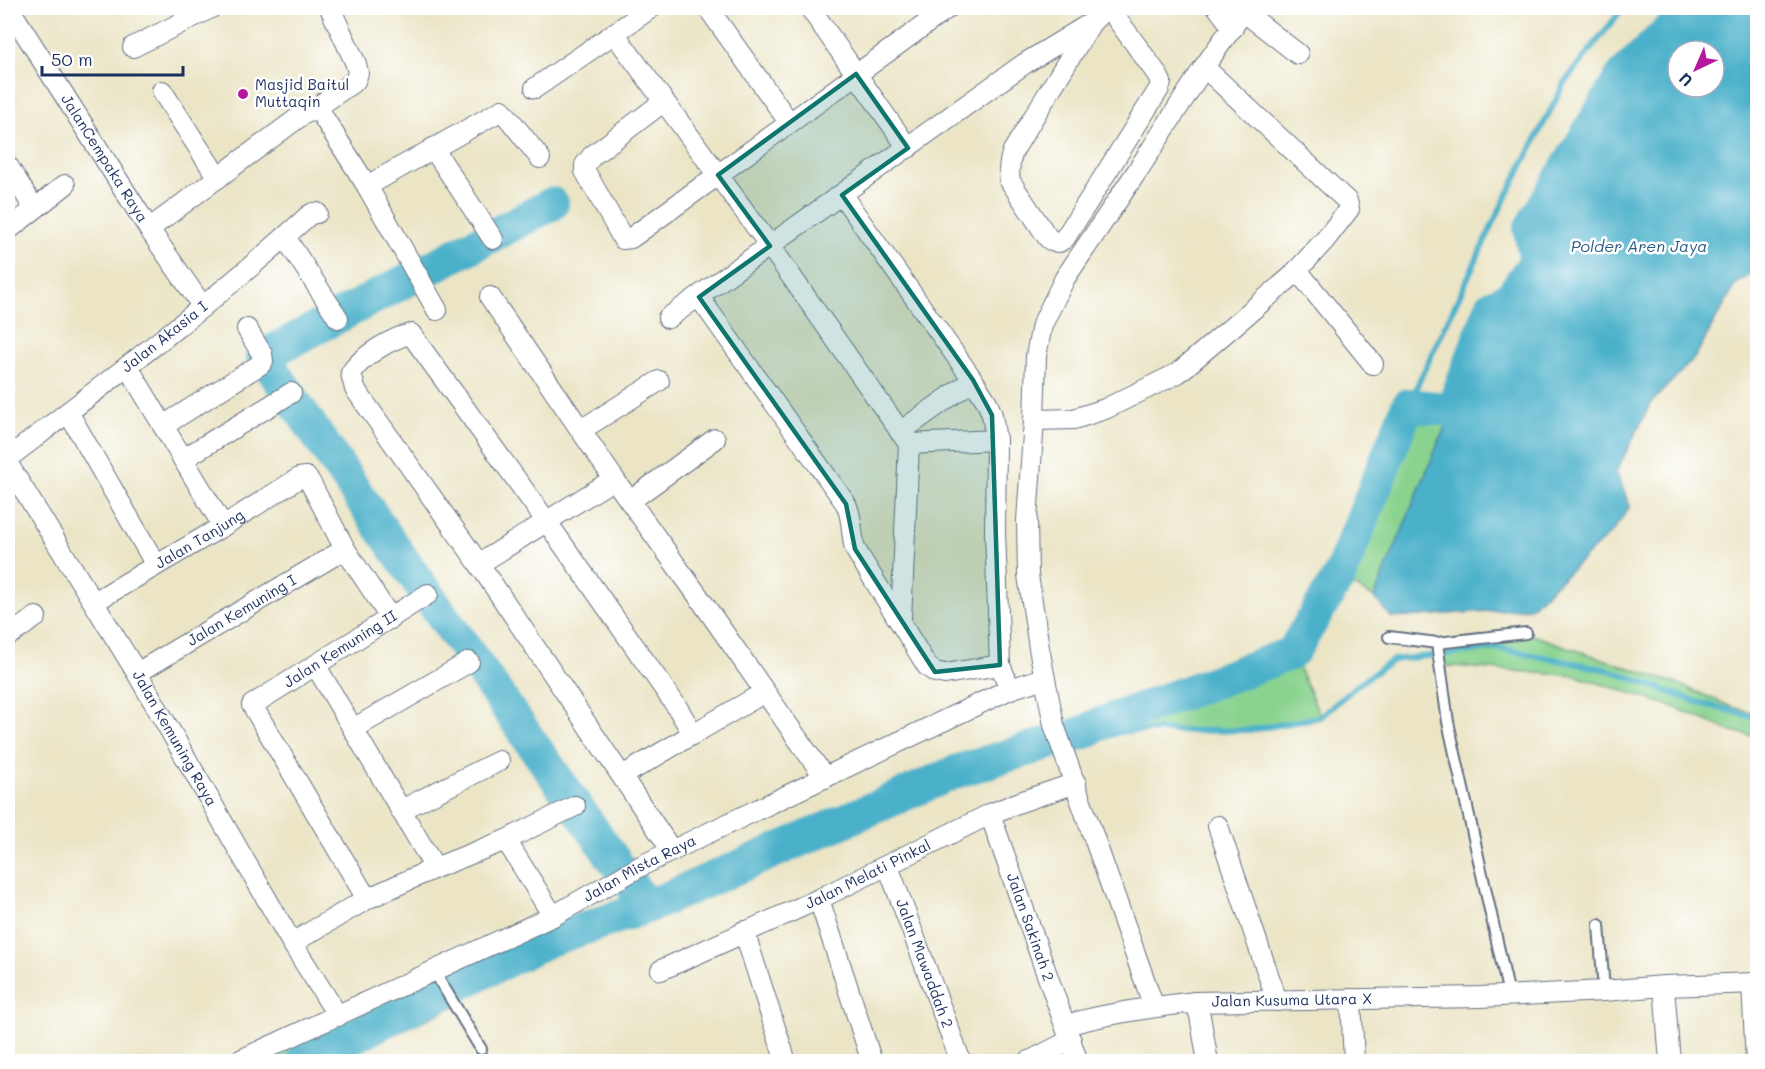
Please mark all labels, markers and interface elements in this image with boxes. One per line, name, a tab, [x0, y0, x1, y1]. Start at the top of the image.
scale bar	[42, 39, 183, 77]
north arrow	[1666, 39, 1726, 99]
text: 50 m	[51, 47, 93, 71]
text: U	[1674, 69, 1697, 92]
place label: Masjid Baitul Muttaqin	[255, 74, 349, 111]
marker: Masjid Baitul Muttaqin	[236, 87, 250, 101]
street label: JalanCempaka Raya	[57, 90, 153, 226]
water label: Polder Aren Jaya	[1571, 235, 1707, 256]
street label: Jalan Akasia I	[117, 296, 211, 376]
street label: Jalan Tanjung	[151, 504, 248, 573]
street label: Jalan Kemuning I	[183, 569, 300, 650]
street label: Jalan Kemuning II	[279, 605, 401, 692]
street label: Jalan Kemuning Raya	[129, 666, 222, 809]
street label: Jalan Mista Raya	[579, 830, 699, 906]
street label: Jalan Melati Pinkal	[802, 834, 934, 913]
street label: Jalan Sakinah 2	[1003, 870, 1059, 984]
street label: Jalan Mawaddah 2	[892, 896, 958, 1030]
street label: Jalan Kusuma Utara X	[1211, 988, 1372, 1011]

